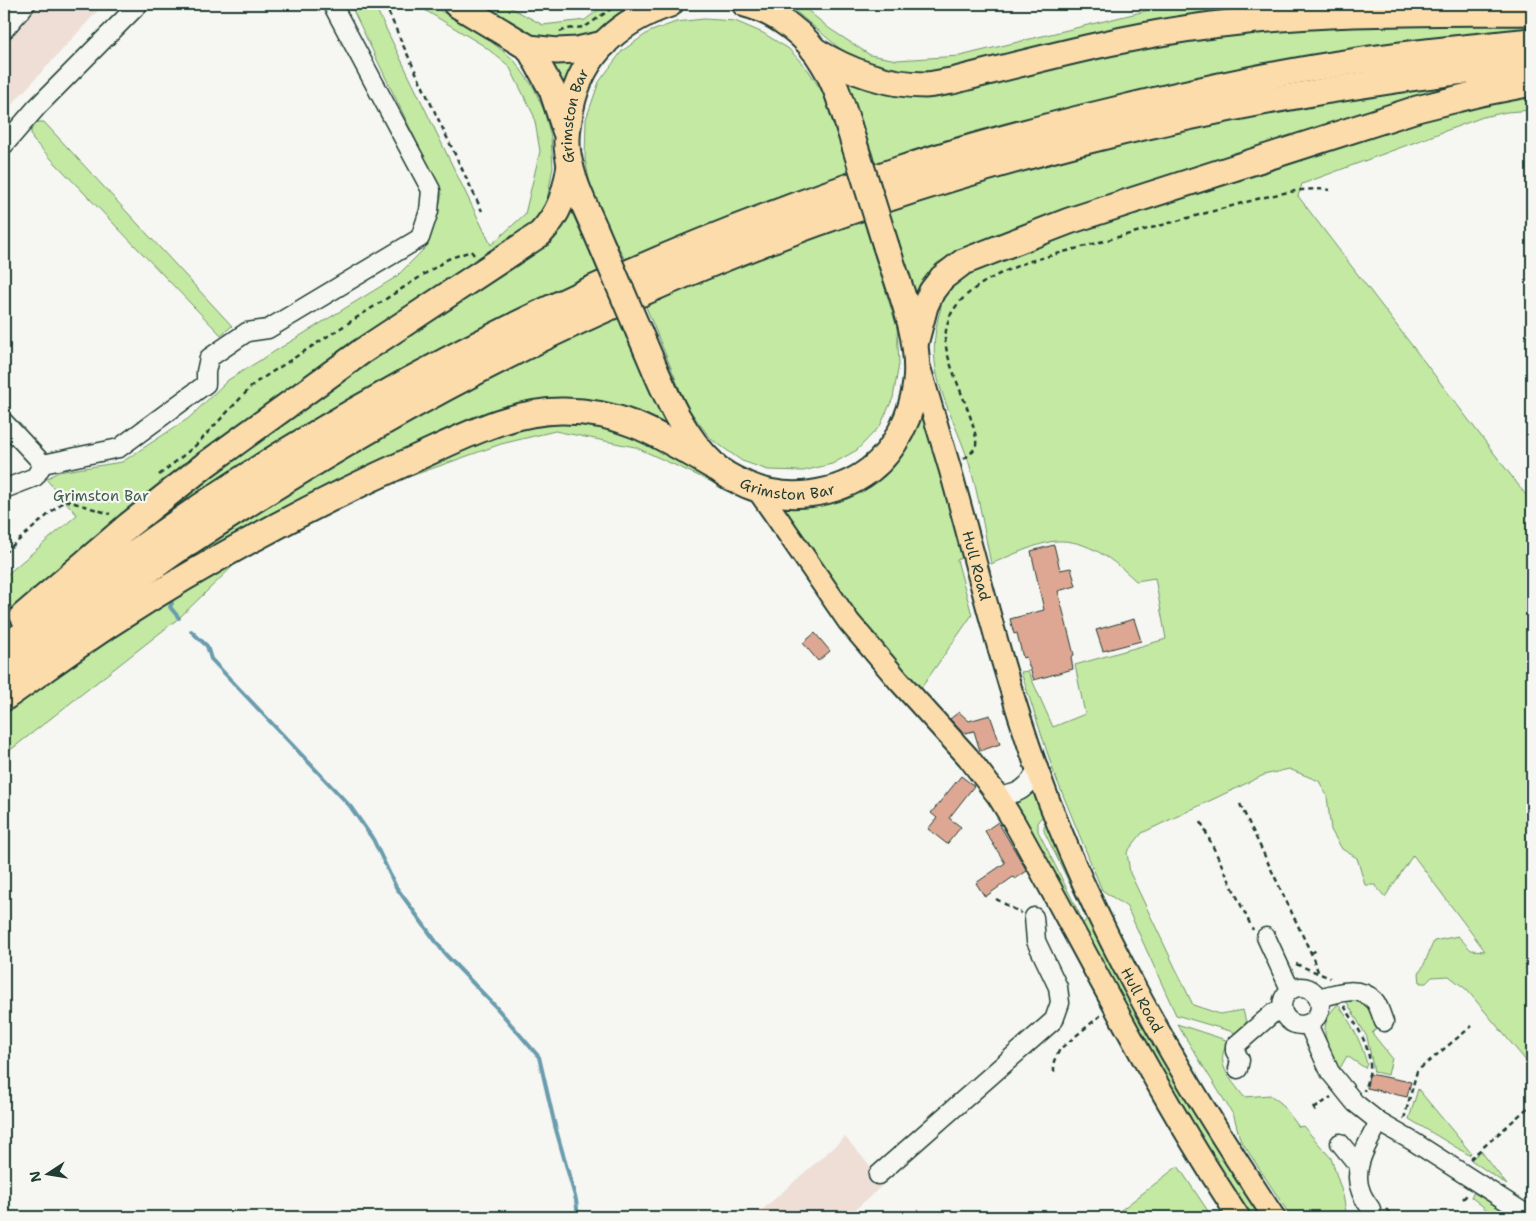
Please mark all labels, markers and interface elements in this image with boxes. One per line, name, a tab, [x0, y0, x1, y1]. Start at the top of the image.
street label: Grimston Bar	[557, 65, 594, 165]
street label: Grimston Bar	[737, 473, 837, 505]
park label: Grimston Bar	[53, 486, 149, 506]
street label: Hull Road	[957, 529, 995, 604]
street label: Hull Road	[1116, 964, 1168, 1037]
north arrow	[22, 1148, 72, 1198]
text: N	[25, 1169, 45, 1184]

